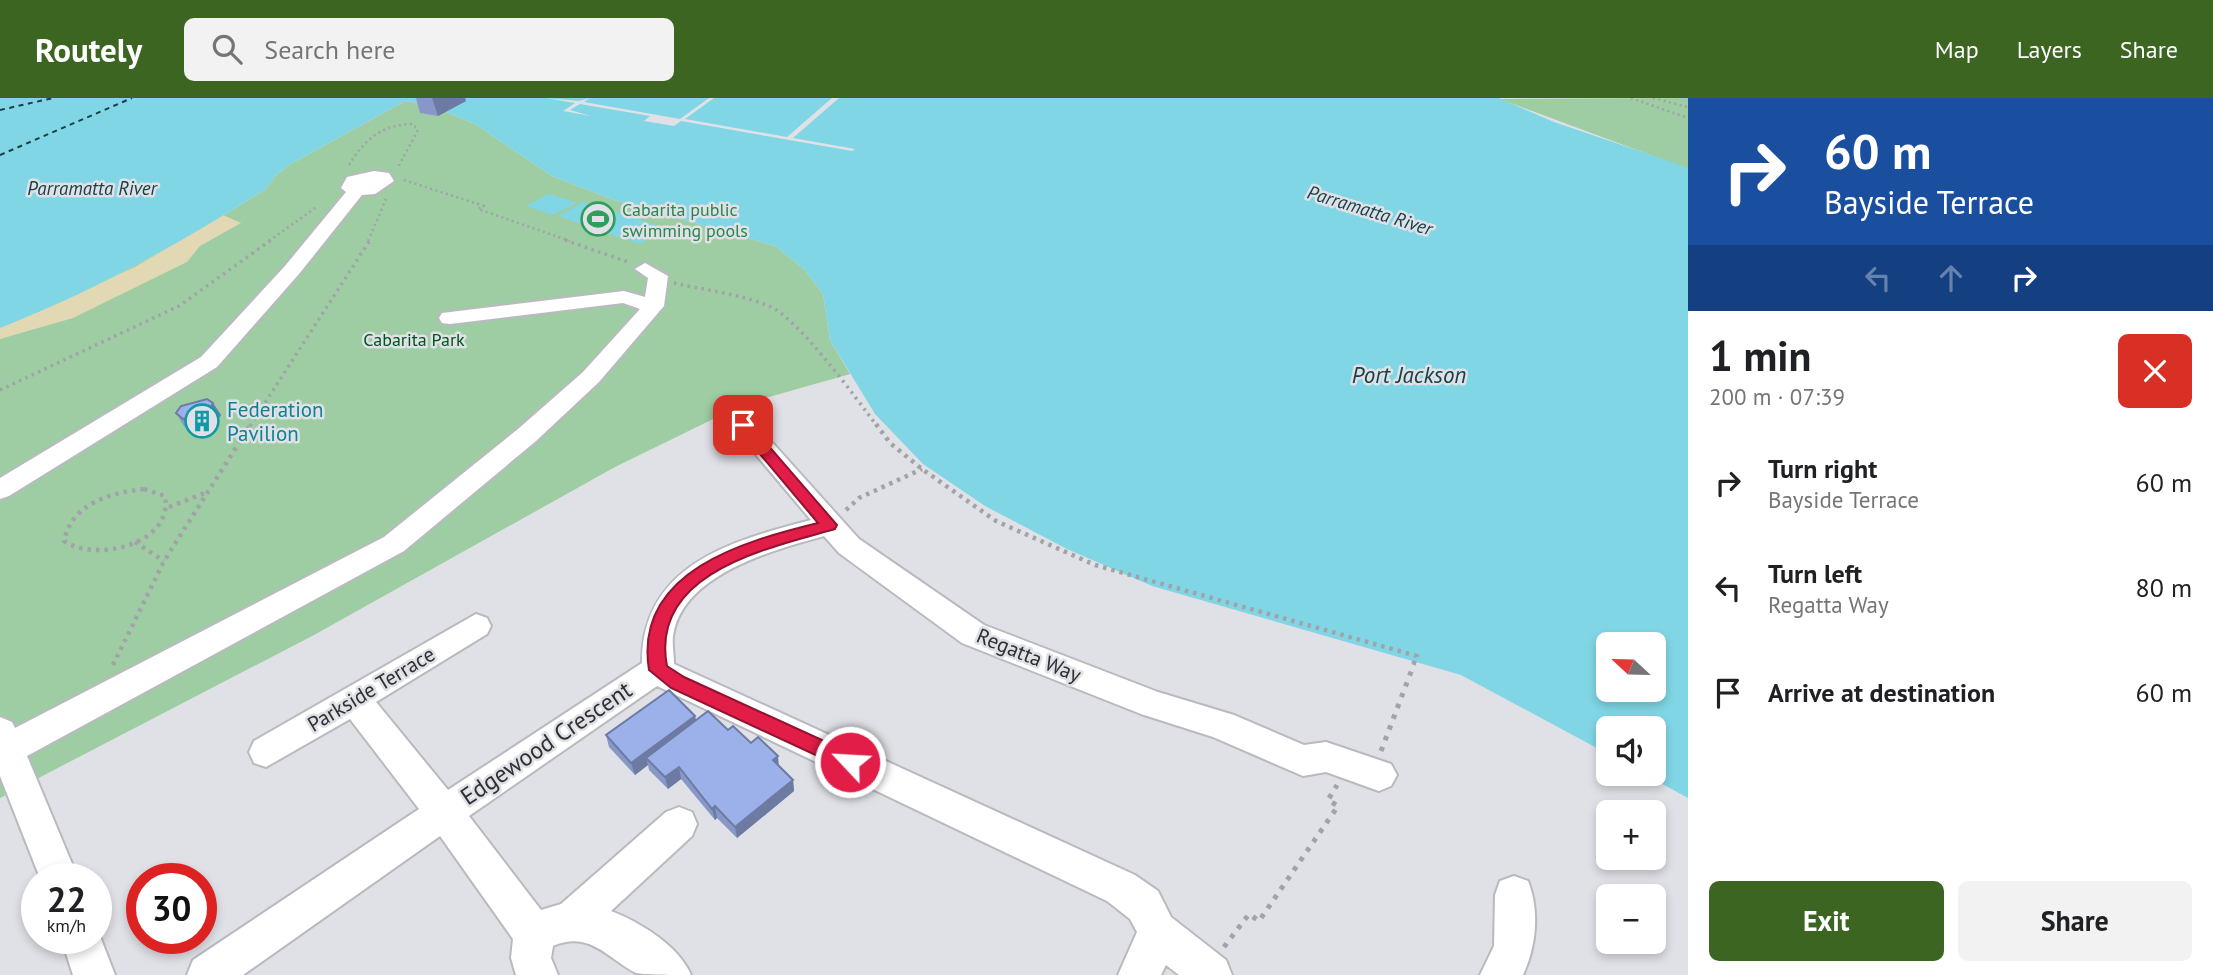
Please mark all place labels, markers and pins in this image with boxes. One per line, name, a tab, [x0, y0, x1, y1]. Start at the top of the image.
place label: Cabarita public swimming pools	[622, 198, 748, 242]
sports icon: Cabarita public swimming pools	[579, 200, 617, 238]
pin	[713, 395, 773, 455]
place label: Federation Pavilion	[227, 396, 324, 447]
building icon: Federation Pavilion	[183, 402, 221, 440]

